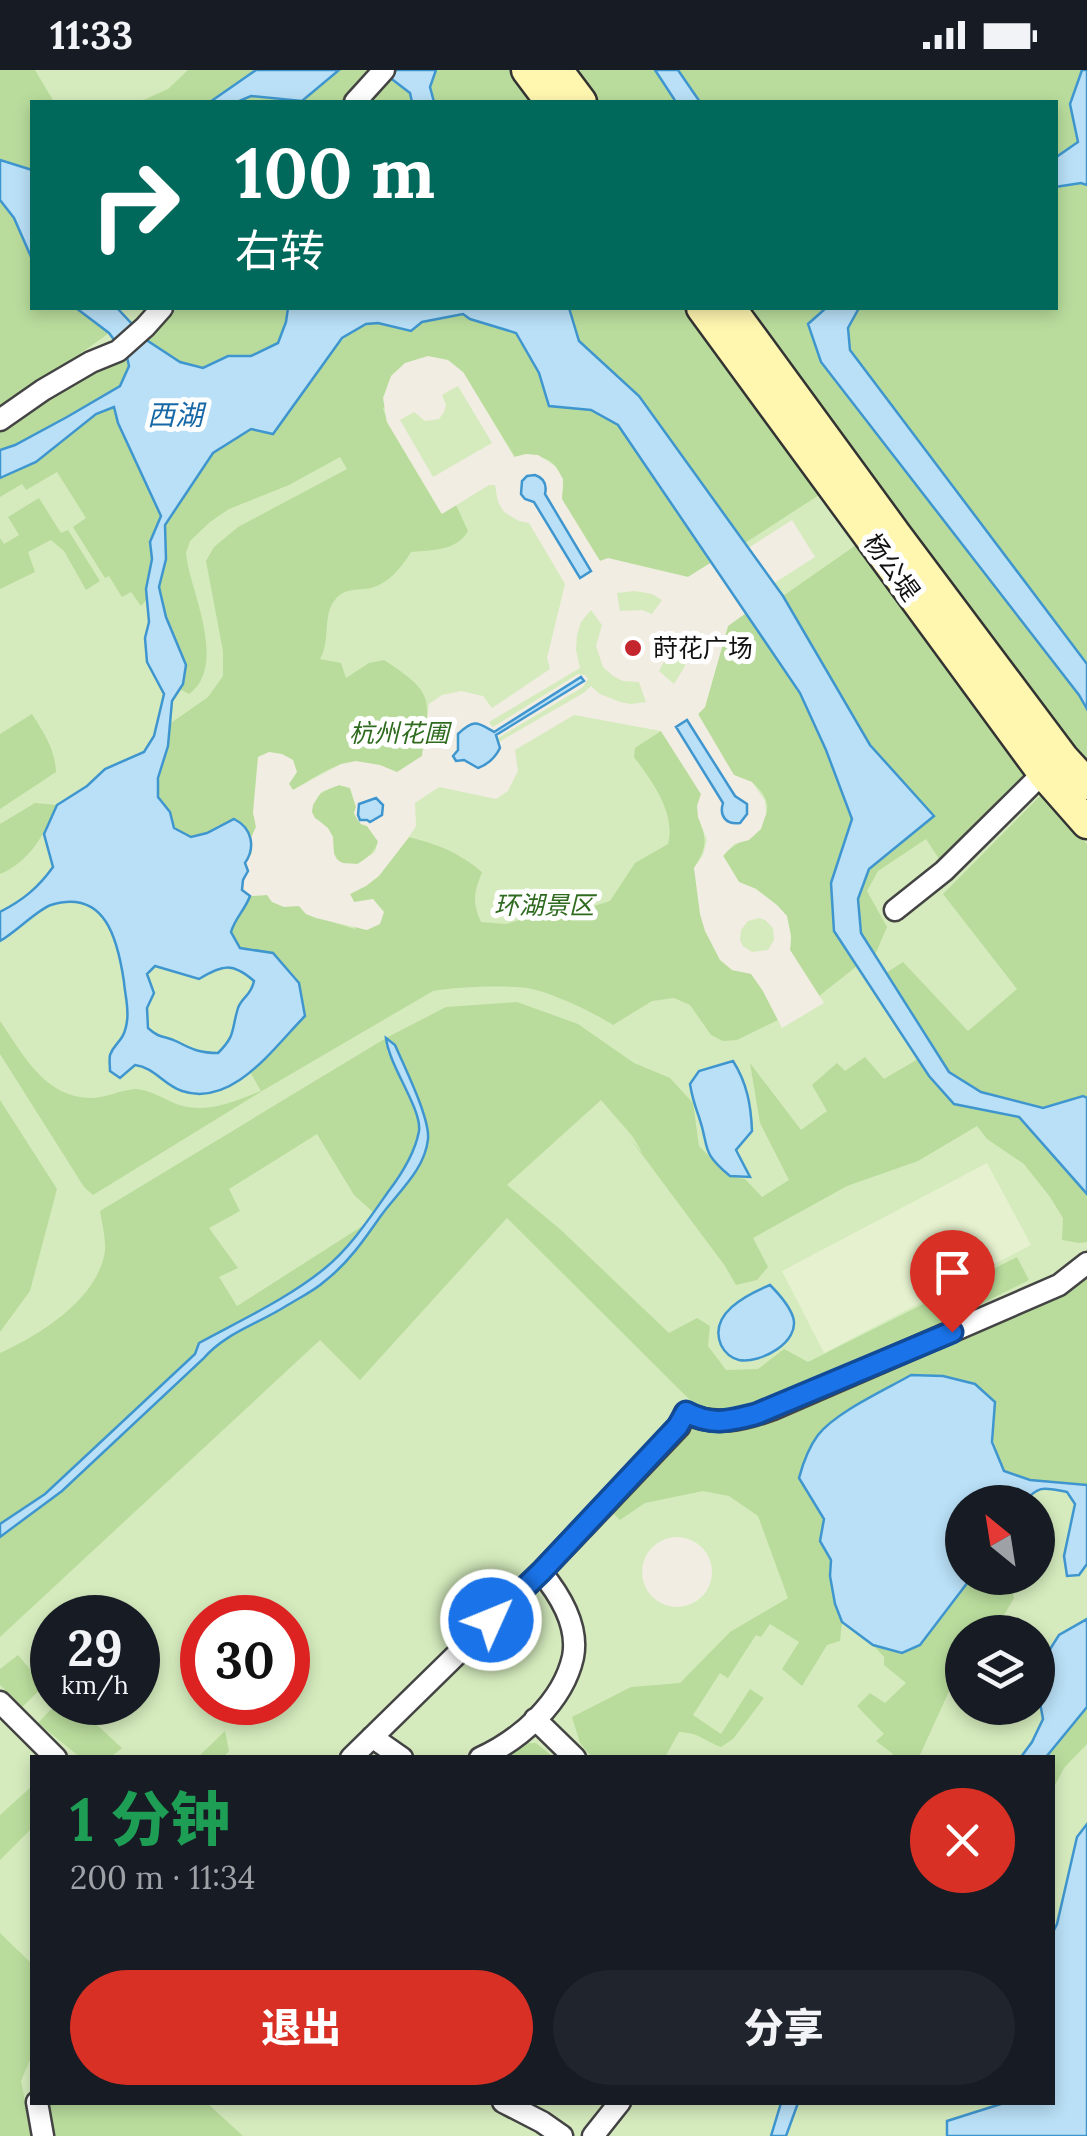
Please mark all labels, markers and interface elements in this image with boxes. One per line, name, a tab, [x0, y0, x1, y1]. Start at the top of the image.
text: 11:33	[50, 11, 133, 59]
text: 100 m	[235, 128, 435, 217]
icon: right	[70, 140, 200, 270]
text: 右转	[235, 222, 325, 279]
water label: 西湖	[147, 397, 207, 433]
street label: 杨公堤	[857, 527, 927, 607]
place label: 莳花广场	[653, 632, 753, 664]
marker: 莳花广场	[622, 637, 644, 659]
park label: 杭州花圃	[349, 717, 452, 749]
park label: 环湖景区	[494, 889, 598, 921]
pin	[910, 1230, 995, 1333]
icon: arrive	[925, 1245, 980, 1300]
north arrow	[945, 1485, 1055, 1595]
map controls	[945, 1485, 1055, 1725]
position arrow	[439, 1568, 543, 1672]
speed limit sign: 30	[180, 1595, 310, 1725]
button: layers	[945, 1615, 1055, 1725]
text: 29	[67, 1616, 123, 1680]
text: km/h	[61, 1669, 129, 1701]
text: 1 分钟	[70, 1781, 230, 1857]
button: close	[910, 1788, 1015, 1893]
text: 200 m · 11:34	[70, 1857, 255, 1898]
button: 退出	[70, 1970, 533, 2085]
button: 分享	[553, 1970, 1015, 2085]

